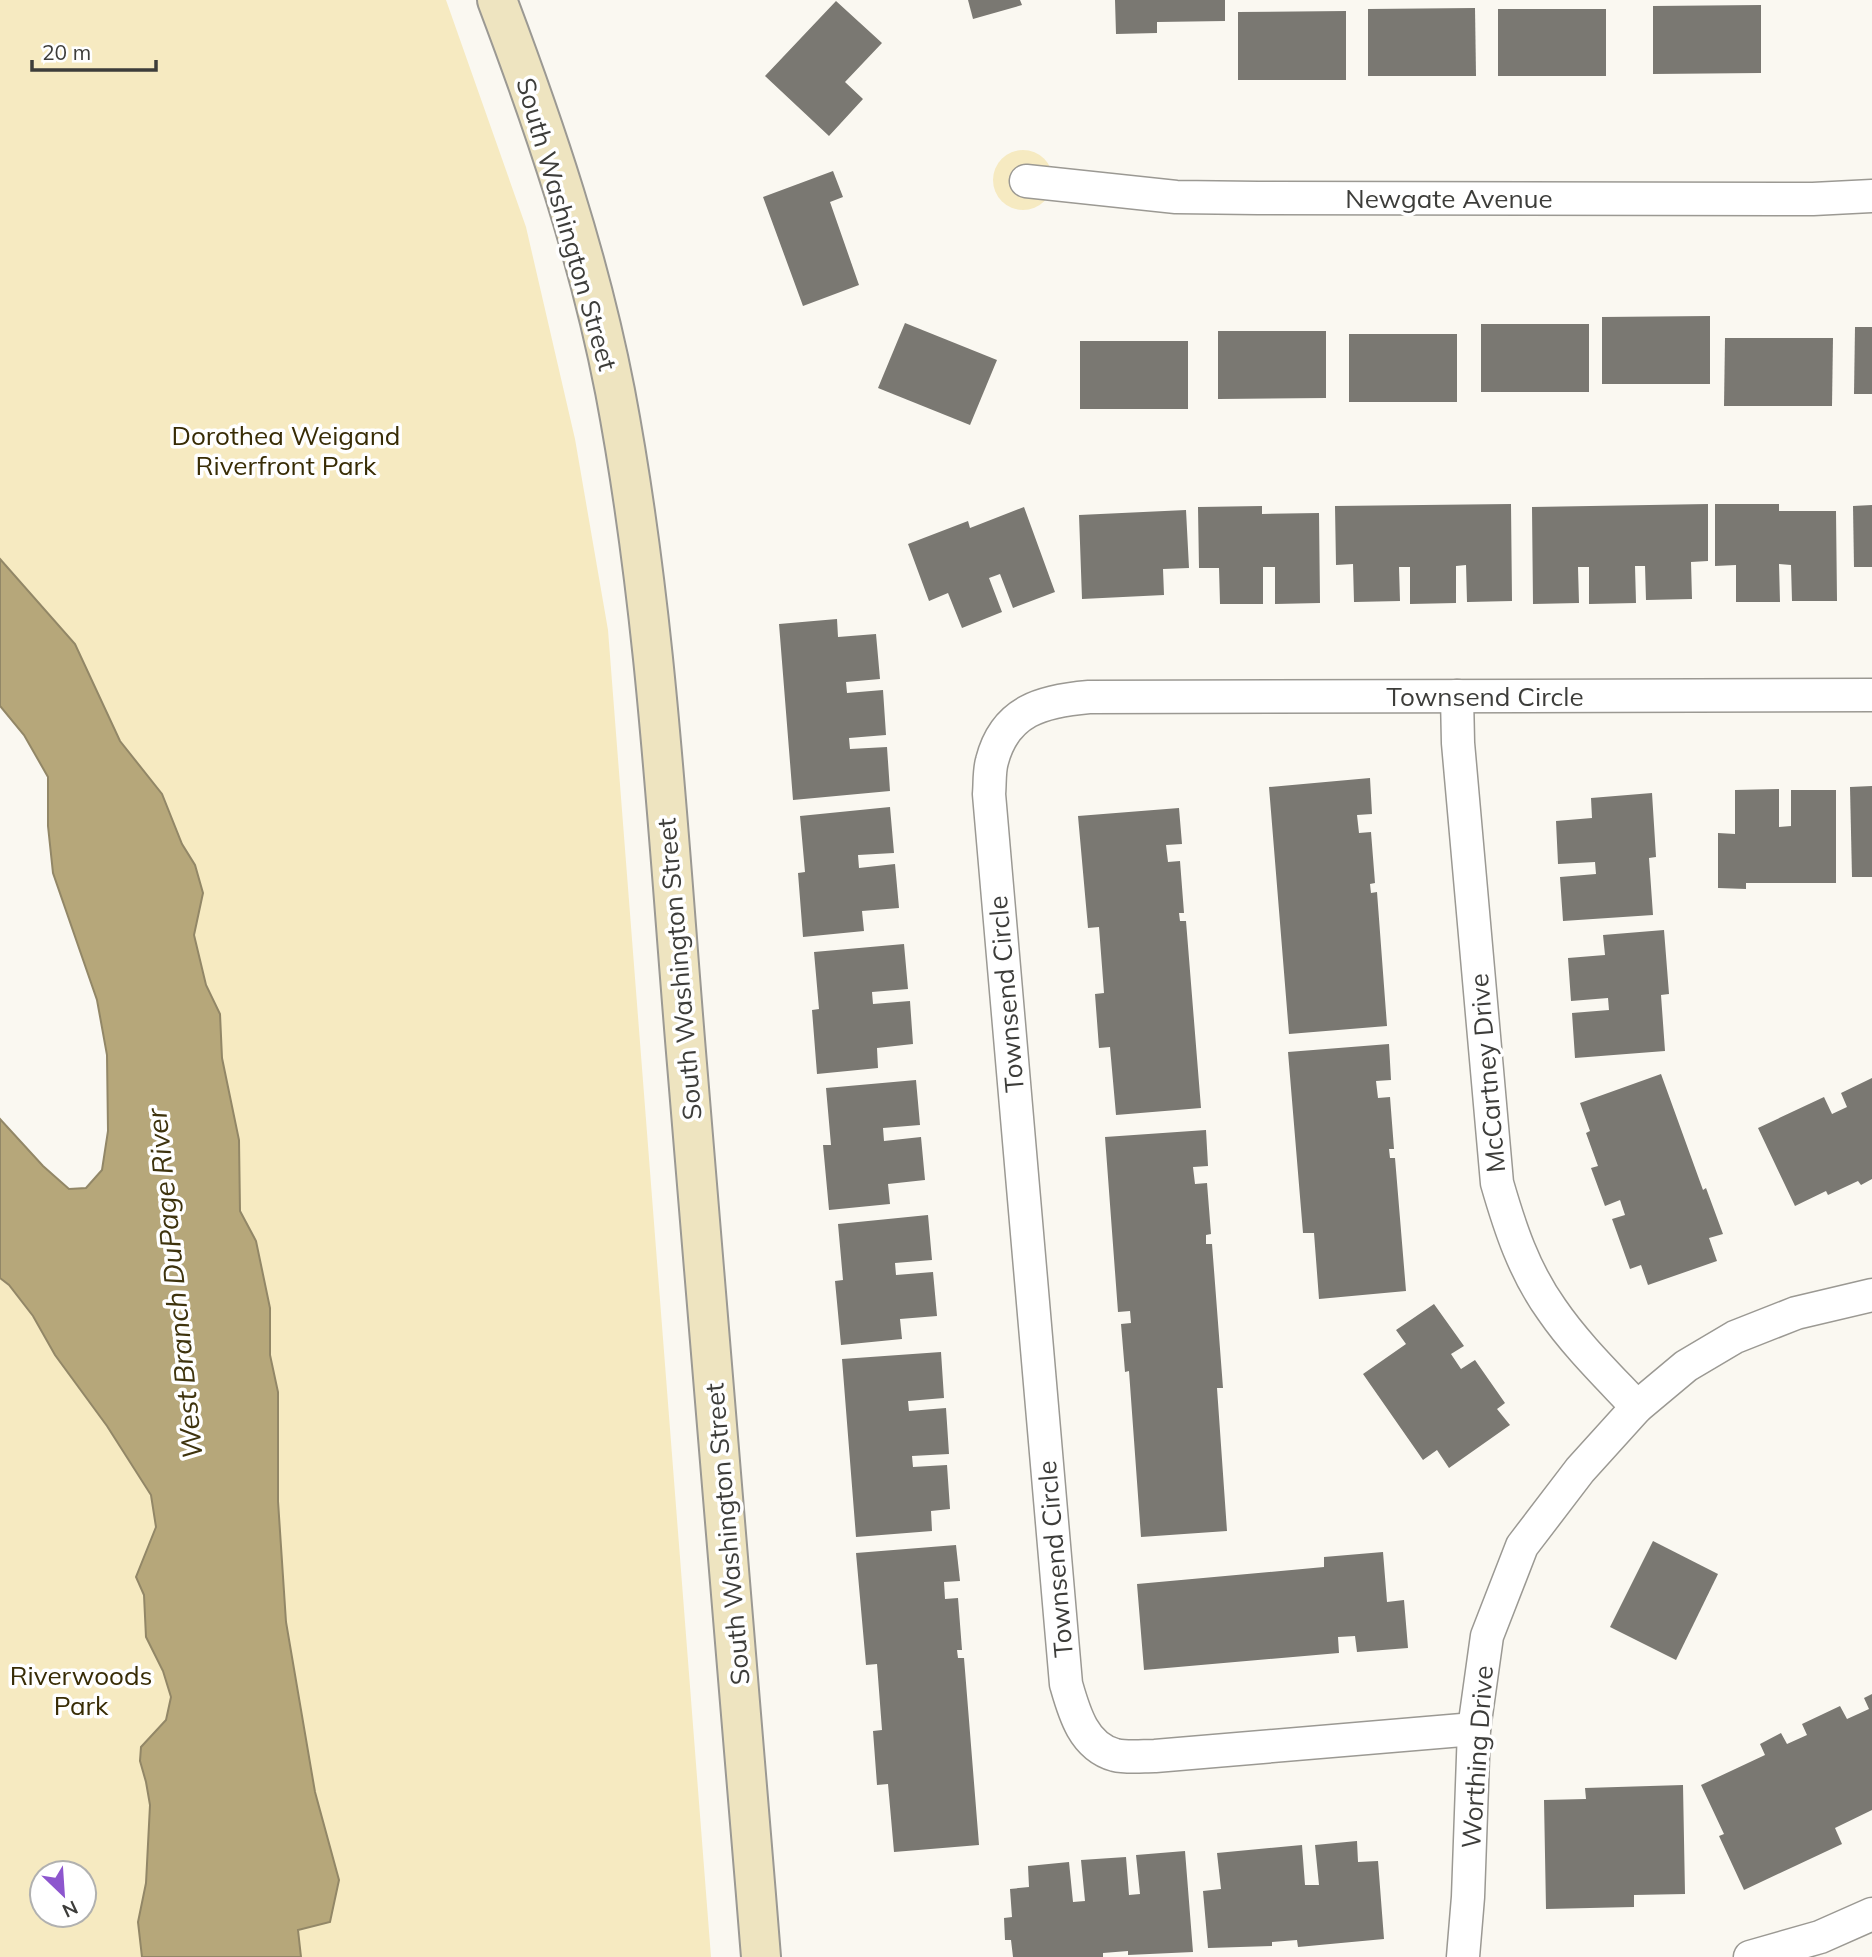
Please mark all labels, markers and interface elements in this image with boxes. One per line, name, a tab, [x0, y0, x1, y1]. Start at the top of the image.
scale bar	[32, 28, 156, 72]
text: 20 m	[42, 39, 91, 65]
street label: South Washington Street	[509, 74, 625, 374]
street label: Newgate Avenue	[1345, 182, 1553, 215]
park label: Dorothea Weigand Riverfront Park	[172, 419, 400, 482]
street label: Townsend Circle	[1386, 680, 1584, 713]
street label: South Washington Street	[649, 817, 709, 1121]
street label: Townsend Circle	[981, 894, 1031, 1094]
street label: McCartney Drive	[1462, 972, 1512, 1174]
water label: West Branch DuPage River	[138, 1105, 210, 1461]
street label: South Washington Street	[697, 1382, 757, 1686]
street label: Townsend Circle	[1030, 1459, 1080, 1659]
park label: Riverwoods Park	[10, 1659, 152, 1722]
street label: Worthing Drive	[1454, 1664, 1500, 1850]
north arrow	[28, 1859, 98, 1929]
text: N	[59, 1895, 82, 1923]

